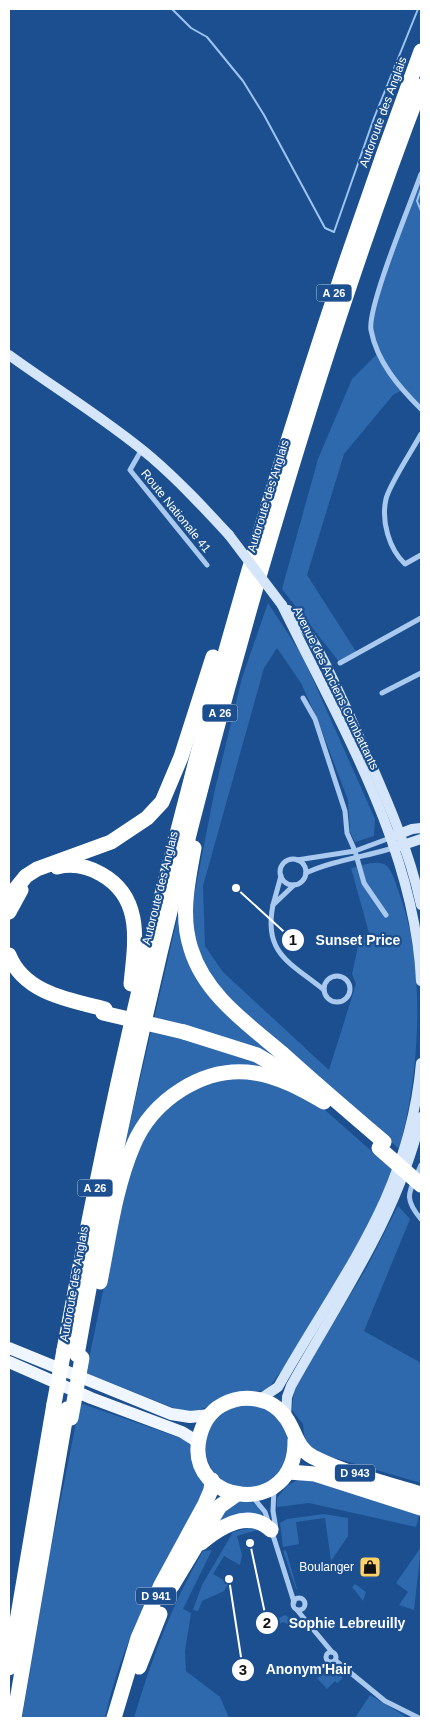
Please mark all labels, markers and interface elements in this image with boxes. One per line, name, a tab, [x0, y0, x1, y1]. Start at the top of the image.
street label: Autoroute des Anglais	[356, 55, 410, 169]
road number: A 26	[316, 284, 352, 302]
street label: Autoroute des Anglais	[244, 438, 292, 554]
street label: Route Nationale 41	[138, 467, 214, 556]
street label: Avenue des Anciens Combattants	[290, 604, 382, 772]
road number: A 26	[202, 704, 238, 721]
street label: Autoroute des Anglais	[139, 830, 181, 946]
callout: Sunset Price	[280, 925, 410, 954]
text: 1	[289, 931, 297, 948]
text: Sunset Price	[316, 932, 401, 948]
road number: A 26	[78, 1180, 112, 1196]
street label: Autoroute des Anglais	[57, 1225, 91, 1343]
road number: D 943	[335, 1465, 375, 1482]
shop icon: Boulanger	[358, 1555, 382, 1579]
place label: Boulanger	[299, 1560, 354, 1574]
road number: D 941	[136, 1588, 176, 1604]
callout: Sophie Lebreuilly	[254, 1608, 416, 1637]
text: 2	[263, 1614, 271, 1631]
text: Sophie Lebreuilly	[289, 1615, 406, 1631]
callout: Anonym'Hair	[231, 1655, 362, 1684]
text: 3	[239, 1661, 247, 1678]
text: Anonym'Hair	[266, 1661, 353, 1677]

